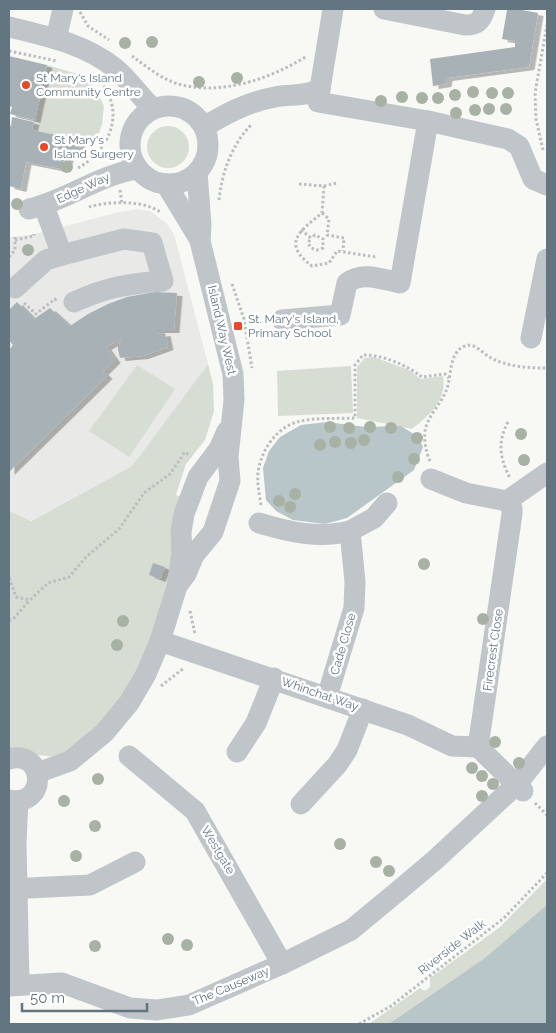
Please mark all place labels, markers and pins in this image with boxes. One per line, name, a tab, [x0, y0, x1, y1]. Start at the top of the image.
place label: St Mary's Island Community Centre	[36, 71, 141, 99]
marker: St Mary's Island Community Centre	[20, 79, 32, 91]
place label: St Mary's Island Surgery	[54, 133, 134, 161]
marker: St Mary's Island Surgery	[38, 141, 50, 153]
place label: St. Mary's Island, Primary School	[248, 312, 339, 340]
marker: St. Mary's Island, Primary School	[232, 320, 244, 332]

